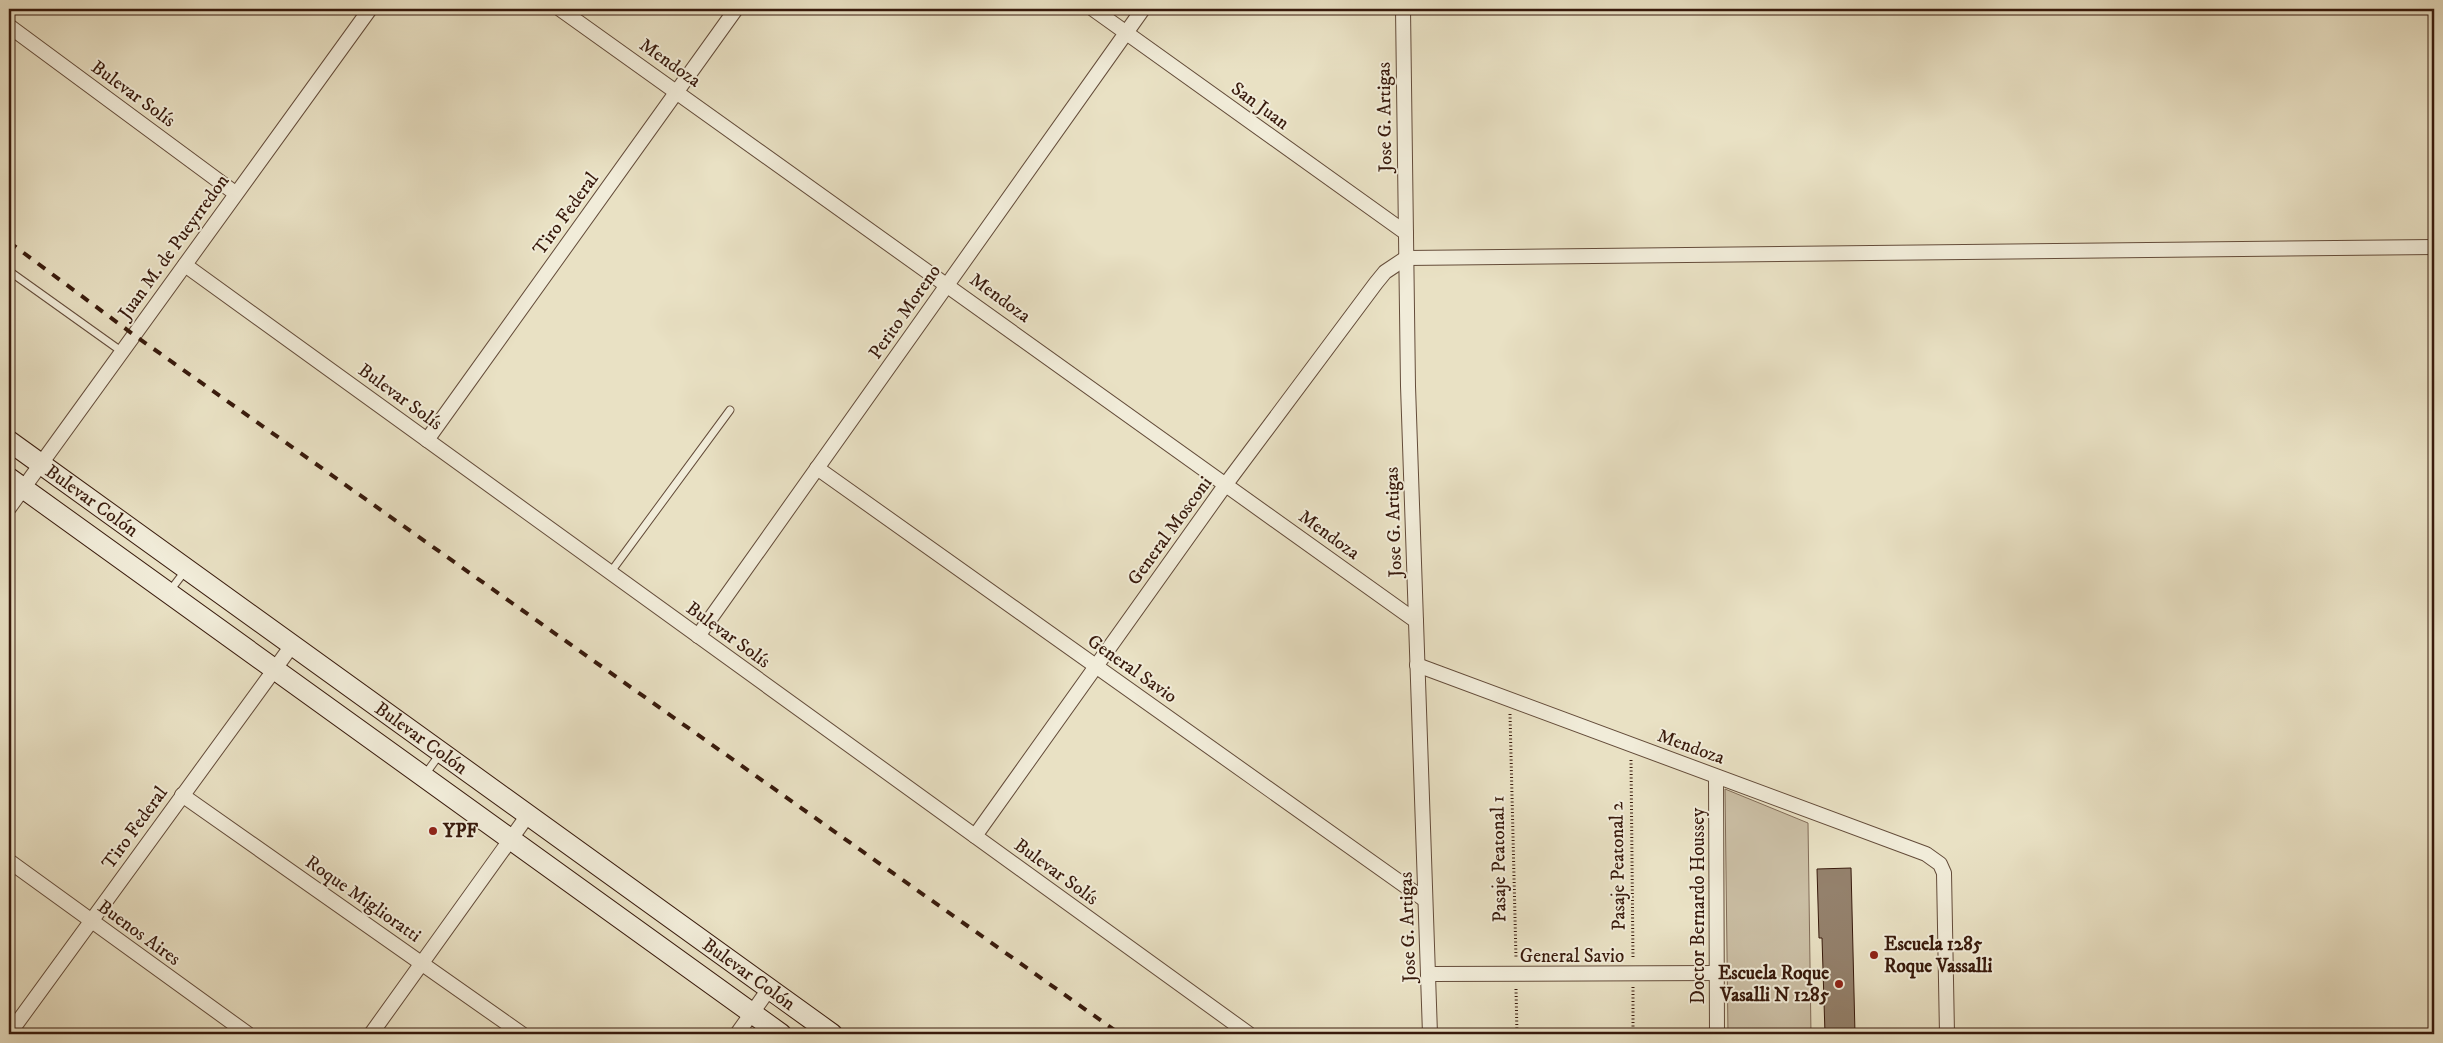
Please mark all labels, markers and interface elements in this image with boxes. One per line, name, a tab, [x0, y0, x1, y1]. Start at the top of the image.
street label: Mendoza	[635, 34, 705, 92]
street label: Bulevar Solís	[86, 56, 180, 132]
street label: Jose G. Artigas	[1373, 62, 1397, 174]
street label: San Juan	[1226, 77, 1294, 135]
street label: Tiro Federal	[528, 168, 604, 260]
street label: Juan M. de Pueyrredon	[113, 170, 234, 326]
street label: Perito Moreno	[864, 260, 946, 364]
street label: Mendoza	[965, 268, 1035, 328]
street label: Bulevar Solís	[353, 359, 447, 435]
street label: Bulevar Colón	[41, 459, 143, 542]
street label: Jose G. Artigas	[1381, 467, 1407, 579]
street label: General Mosconi	[1123, 472, 1217, 590]
street label: Mendoza	[1294, 505, 1364, 565]
street label: Bulevar Solís	[681, 597, 775, 673]
street label: General Savio	[1083, 630, 1181, 708]
street label: Bulevar Colón	[370, 697, 472, 779]
street label: Mendoza	[1654, 724, 1728, 770]
street label: Tiro Federal	[97, 782, 173, 874]
street label: Pasaje Peatonal 1	[1486, 795, 1512, 923]
street label: Pasaje Peatonal 2	[1605, 801, 1631, 931]
street label: Doctor Bernardo Houssey	[1687, 807, 1710, 1004]
place label: YPF	[442, 820, 478, 843]
marker: YPF	[427, 825, 439, 837]
street label: Bulevar Solís	[1009, 834, 1103, 910]
street label: Roque Miglioratti	[300, 851, 425, 948]
street label: Jose G. Artigas	[1395, 872, 1421, 984]
street label: Buenos Aires	[93, 895, 185, 971]
street label: Bulevar Colón	[698, 933, 800, 1015]
place label: Escuela 1285 Roque Vassalli	[1884, 933, 1992, 979]
street label: General Savio	[1520, 945, 1624, 968]
marker: Escuela 1285 Roque Vassalli	[1868, 949, 1880, 961]
place label: Escuela Roque Vasalli N 1285	[1718, 962, 1830, 1007]
marker: Escuela Roque Vasalli N 1285	[1833, 978, 1845, 990]

